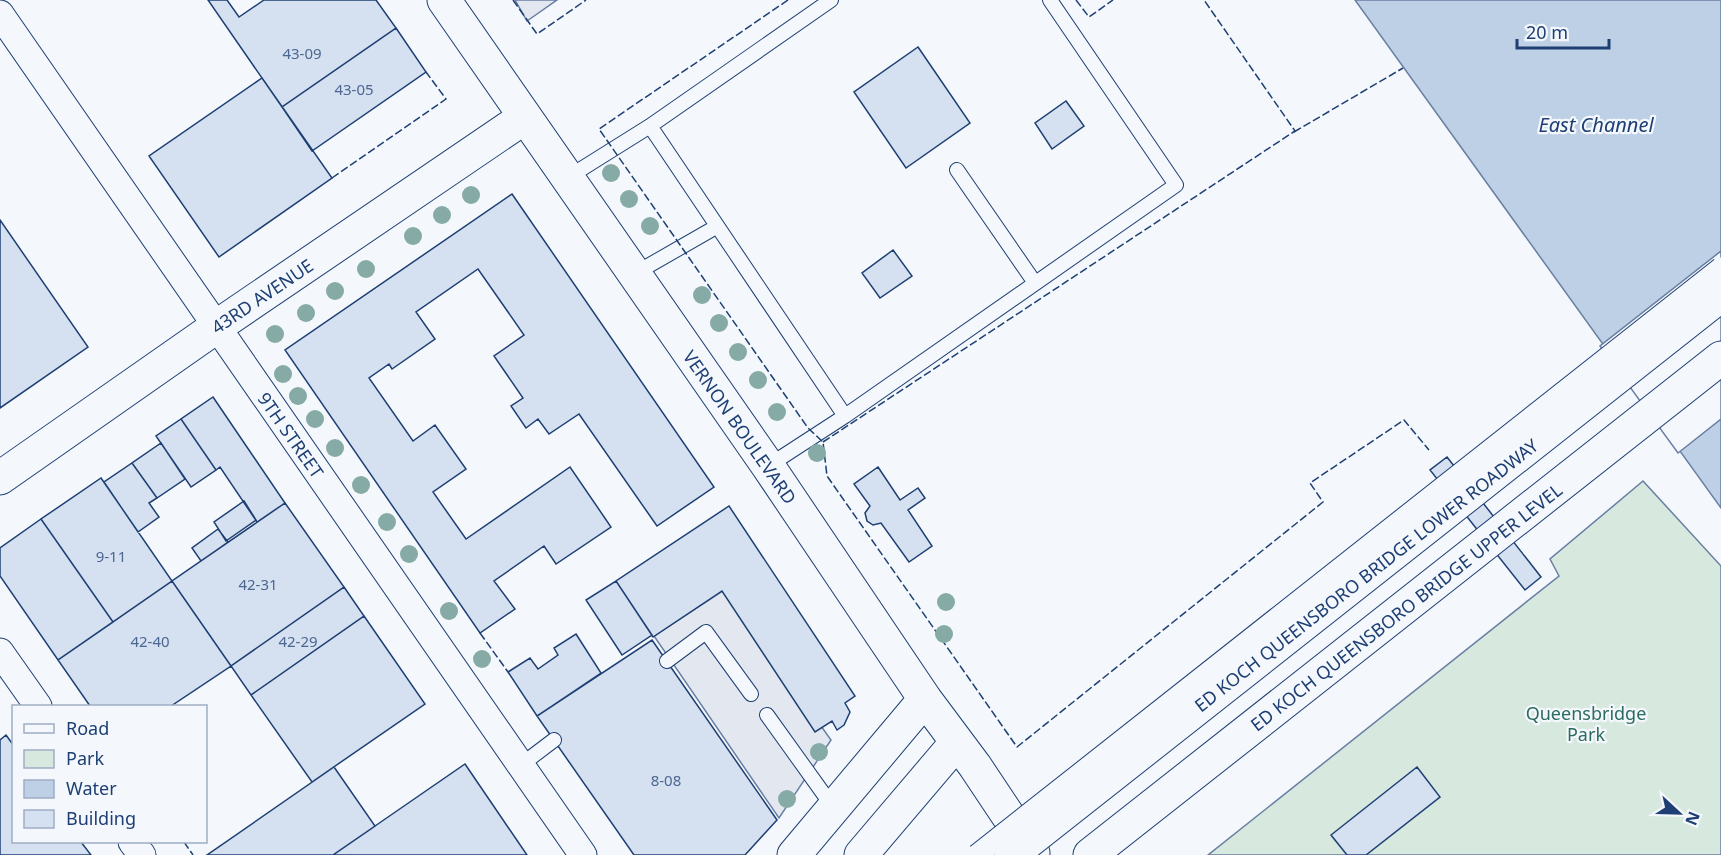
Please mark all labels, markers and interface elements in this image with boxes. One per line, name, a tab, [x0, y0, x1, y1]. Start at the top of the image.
scale bar	[1517, 12, 1608, 50]
text: 20 m	[1526, 20, 1568, 44]
house number: 43-09	[282, 43, 322, 63]
house number: 43-05	[334, 79, 374, 99]
water label: East Channel	[1538, 111, 1654, 138]
street label: 43RD AVENUE	[206, 253, 318, 339]
street label: VERNON BOULEVARD	[678, 345, 802, 509]
street label: 9TH STREET	[253, 387, 329, 483]
street label: ED KOCH QUEENSBORO BRIDGE LOWER ROADWAY	[1189, 433, 1543, 717]
street label: ED KOCH QUEENSBORO BRIDGE UPPER LEVEL	[1245, 478, 1567, 736]
house number: 9-11	[96, 546, 126, 566]
house number: 42-31	[238, 574, 278, 594]
house number: 42-40	[130, 631, 170, 651]
house number: 42-29	[278, 631, 318, 651]
park label: Queensbridge Park	[1526, 701, 1646, 746]
legend	[12, 705, 207, 843]
text: Road	[66, 716, 109, 740]
text: Park	[66, 746, 104, 770]
house number: 8-08	[651, 770, 681, 790]
text: Water	[66, 776, 117, 800]
north arrow	[1649, 783, 1709, 843]
text: Building	[66, 806, 136, 830]
text: N	[1680, 808, 1706, 829]

